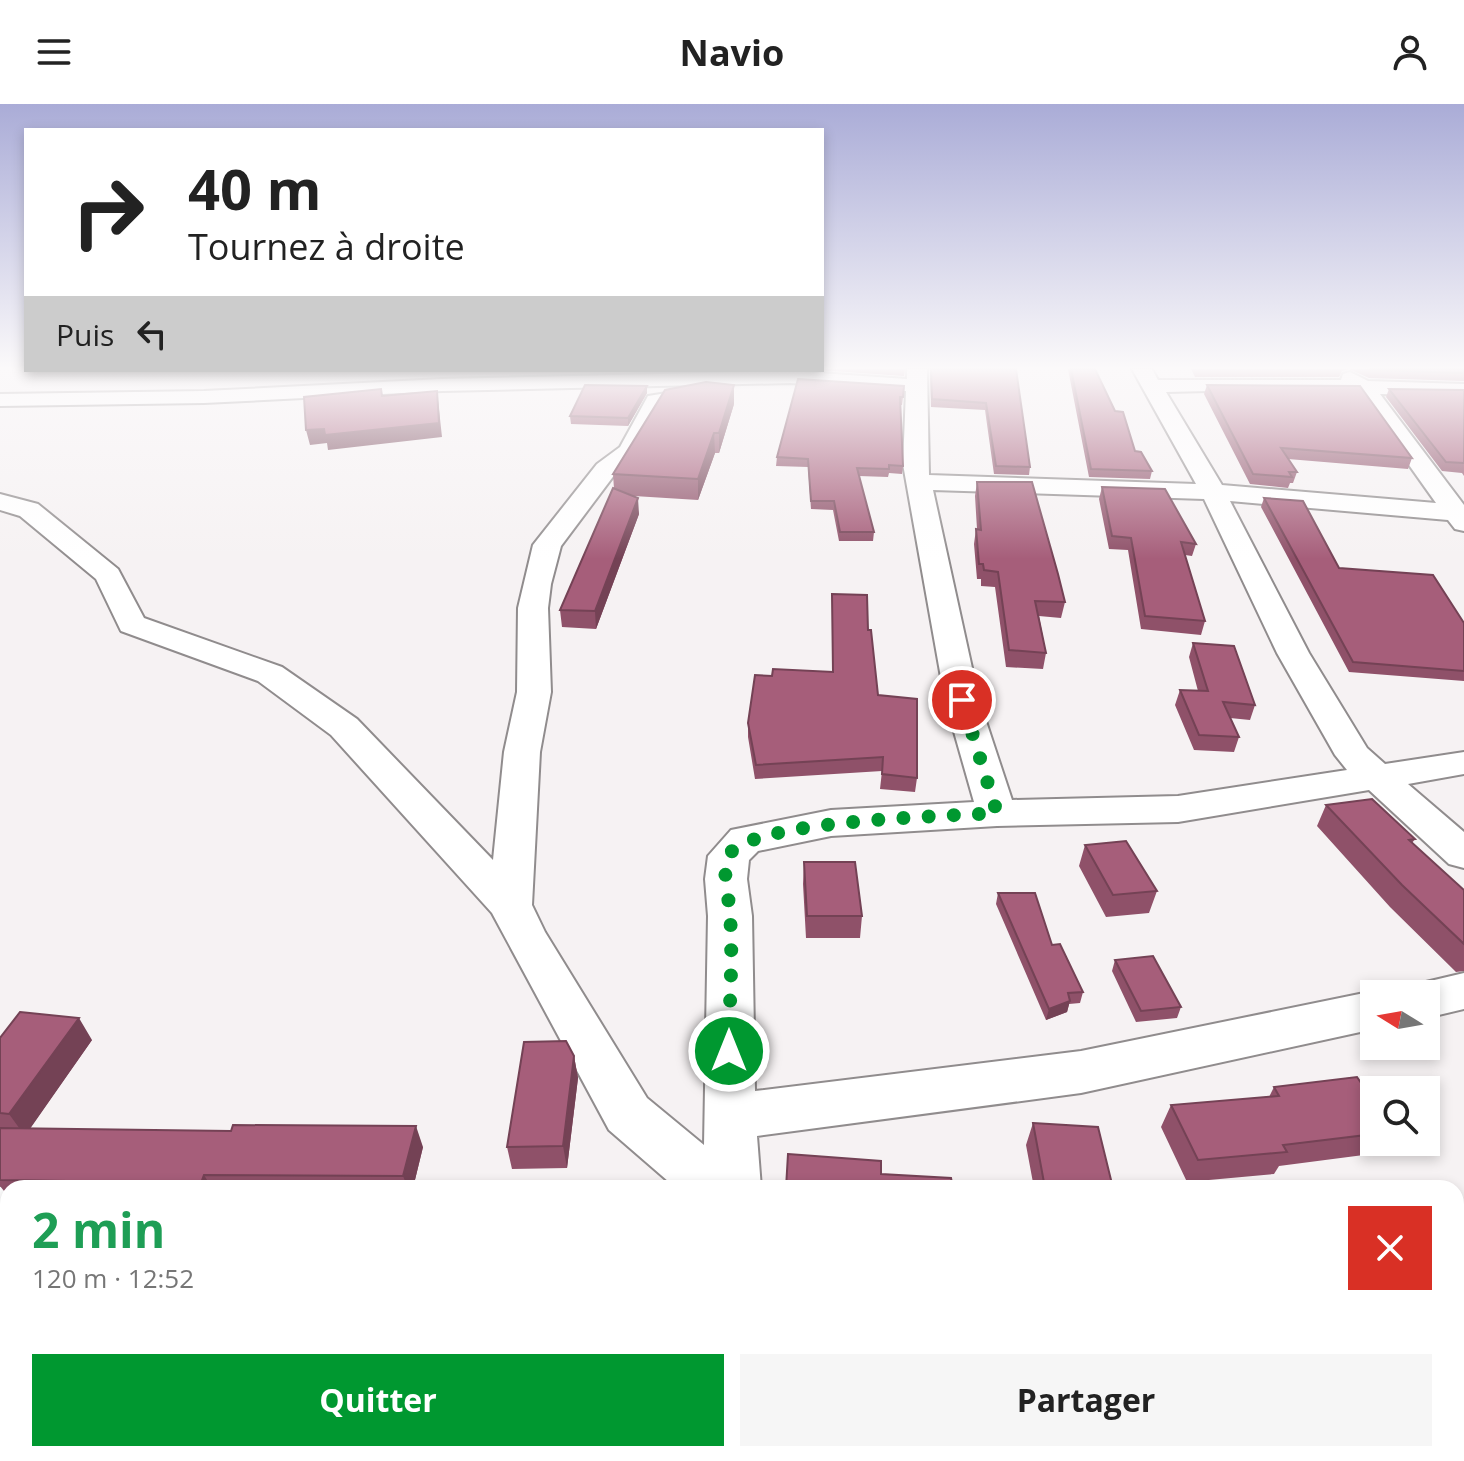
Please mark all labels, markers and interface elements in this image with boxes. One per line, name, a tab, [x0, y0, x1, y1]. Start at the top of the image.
text: Navio	[680, 28, 784, 77]
icon: menu	[32, 30, 76, 74]
icon: person	[1388, 30, 1432, 74]
text: 40 m	[188, 150, 322, 226]
icon: right	[56, 160, 160, 264]
text: Tournez à droite	[188, 222, 465, 271]
icon: left	[130, 312, 174, 356]
text: Puis	[56, 314, 114, 355]
pin	[928, 666, 996, 734]
icon: arrive	[940, 678, 984, 722]
north arrow	[1360, 980, 1440, 1060]
map controls	[1360, 980, 1440, 1156]
position arrow	[687, 1009, 771, 1093]
button: search	[1360, 1076, 1440, 1156]
text: 2 min	[32, 1197, 165, 1262]
button: close	[1348, 1206, 1432, 1290]
text: 120 m · 12:52	[32, 1260, 194, 1296]
button: Quitter	[32, 1354, 724, 1446]
button: Partager	[740, 1354, 1432, 1446]

